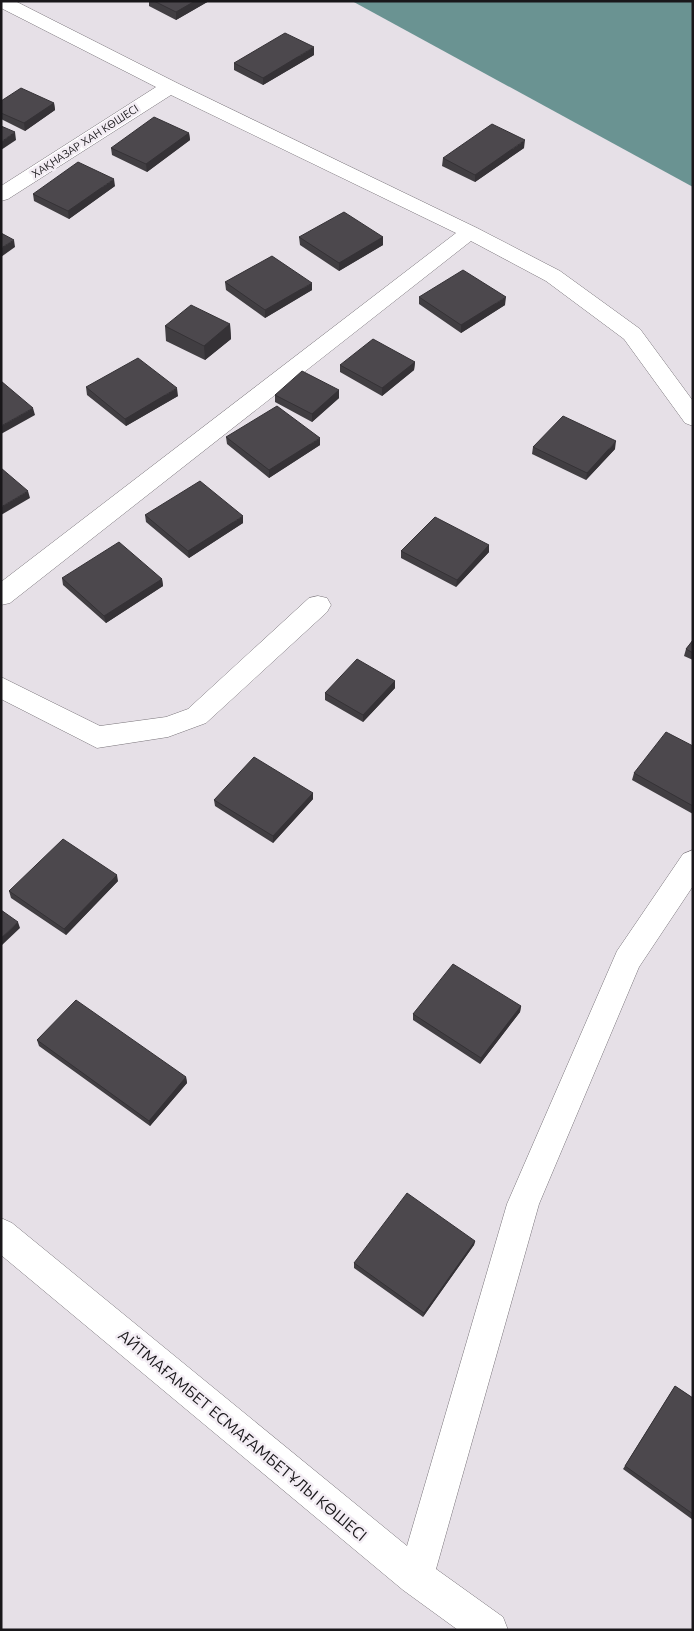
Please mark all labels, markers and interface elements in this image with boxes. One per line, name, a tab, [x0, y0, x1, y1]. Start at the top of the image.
street label: ХАҚНАЗАР ХАН КӨШЕСІ	[30, 102, 140, 180]
street label: АЙТМАҒАМБЕТ ЕСМАҒАМБЕТҰЛЫ КӨШЕСІ	[115, 1325, 371, 1544]

